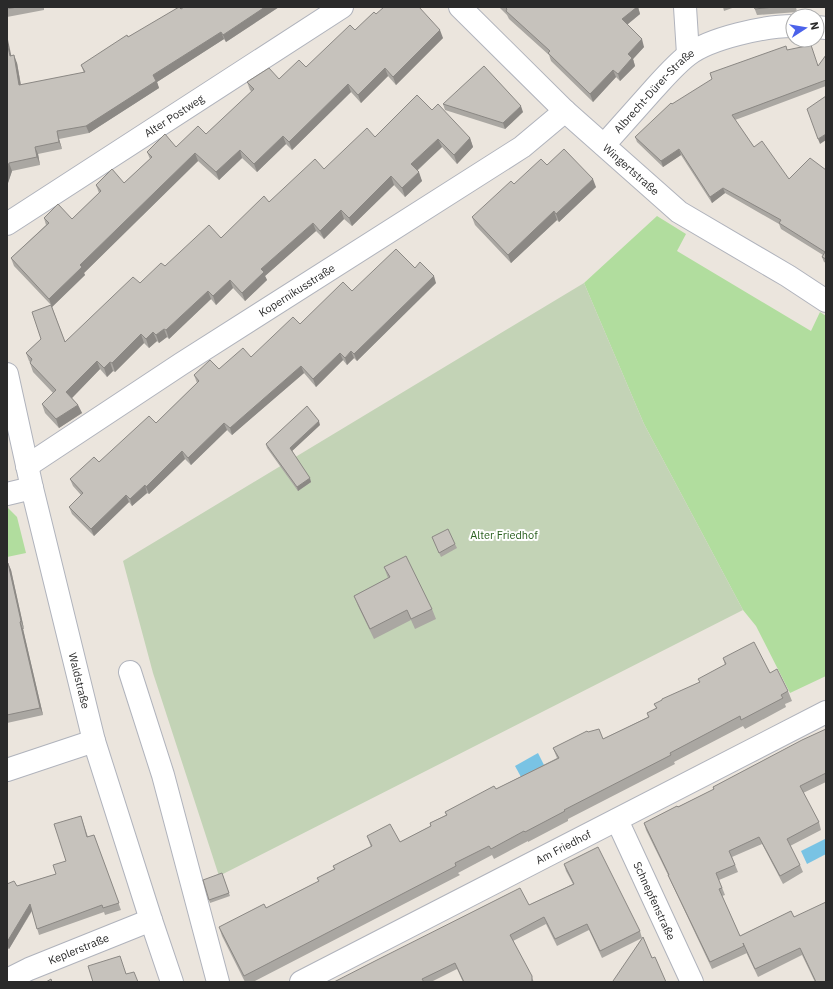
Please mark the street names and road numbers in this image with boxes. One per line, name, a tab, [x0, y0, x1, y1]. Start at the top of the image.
street label: Albrecht-Dürer-Straße	[611, 46, 697, 136]
street label: Alter Postweg	[141, 91, 207, 140]
street label: Wingertstraße	[600, 141, 662, 198]
street label: Kopernikusstraße	[256, 261, 338, 320]
street label: Waldstraße	[66, 651, 93, 710]
street label: Am Friedhof	[533, 827, 594, 867]
street label: Schnepfenstraße	[630, 859, 679, 942]
street label: Keplerstraße	[46, 931, 111, 968]

